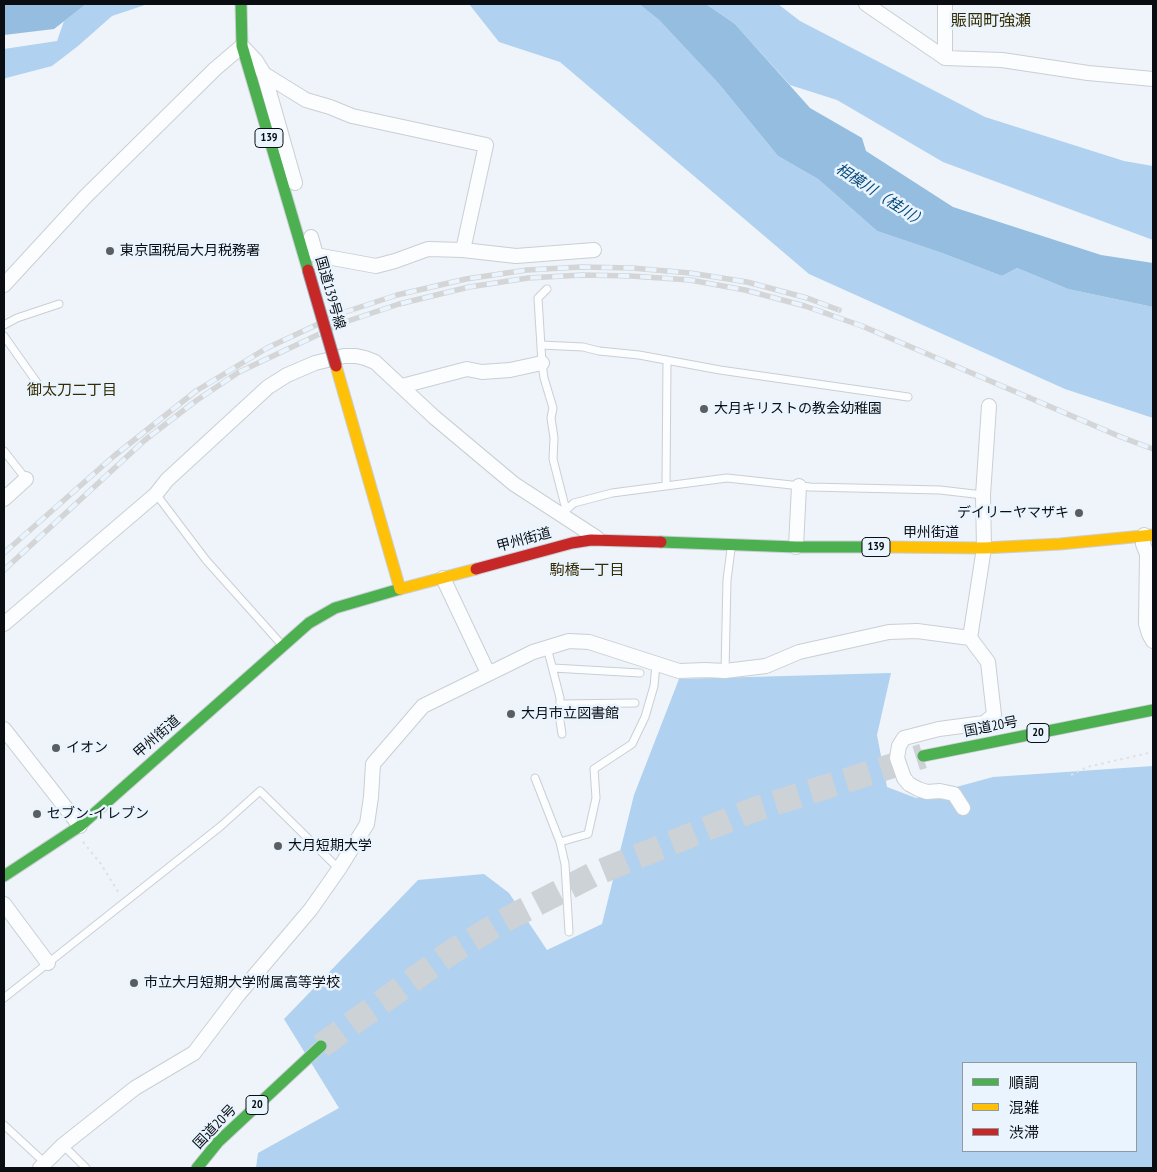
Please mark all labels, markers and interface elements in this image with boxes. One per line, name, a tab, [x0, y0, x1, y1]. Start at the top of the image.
district label: 賑岡町強瀬	[951, 11, 1031, 31]
road number: 139	[255, 128, 283, 148]
water label: 相模川（桂川）	[832, 160, 930, 232]
place label: 東京国税局大月税務署	[120, 243, 260, 259]
marker: 東京国税局大月税務署	[104, 245, 116, 257]
street label: 国道139号線	[312, 255, 348, 331]
district label: 御太刀二丁目	[27, 382, 117, 400]
place label: 大月キリストの教会幼稚園	[714, 401, 882, 417]
marker: 大月キリストの教会幼稚園	[698, 403, 710, 415]
place label: デイリーヤマザキ	[957, 505, 1069, 521]
marker: デイリーヤマザキ	[1073, 507, 1085, 519]
street label: 甲州街道	[495, 525, 553, 555]
street label: 甲州街道	[903, 525, 959, 541]
road number: 139	[862, 538, 890, 556]
district label: 駒橋一丁目	[550, 562, 624, 580]
place label: 大月市立図書館	[521, 706, 619, 722]
marker: 大月市立図書館	[505, 708, 517, 720]
street label: 甲州街道	[130, 712, 184, 762]
street label: 国道20号	[963, 714, 1019, 740]
road number: 20	[1027, 724, 1049, 742]
place label: イオン	[66, 740, 108, 756]
marker: イオン	[50, 742, 62, 754]
place label: セブン-イレブン	[47, 806, 149, 822]
marker: セブン-イレブン	[31, 808, 43, 820]
place label: 大月短期大学	[288, 838, 372, 854]
marker: 大月短期大学	[272, 840, 284, 852]
place label: 市立大月短期大学附属高等学校	[144, 975, 340, 991]
marker: 市立大月短期大学附属高等学校	[128, 977, 140, 989]
legend	[962, 1062, 1137, 1152]
text: 順調	[1009, 1073, 1039, 1092]
road number: 20	[246, 1096, 268, 1114]
text: 混雑	[1009, 1098, 1039, 1117]
street label: 国道20号	[190, 1102, 240, 1152]
text: 渋滞	[1009, 1123, 1039, 1142]

